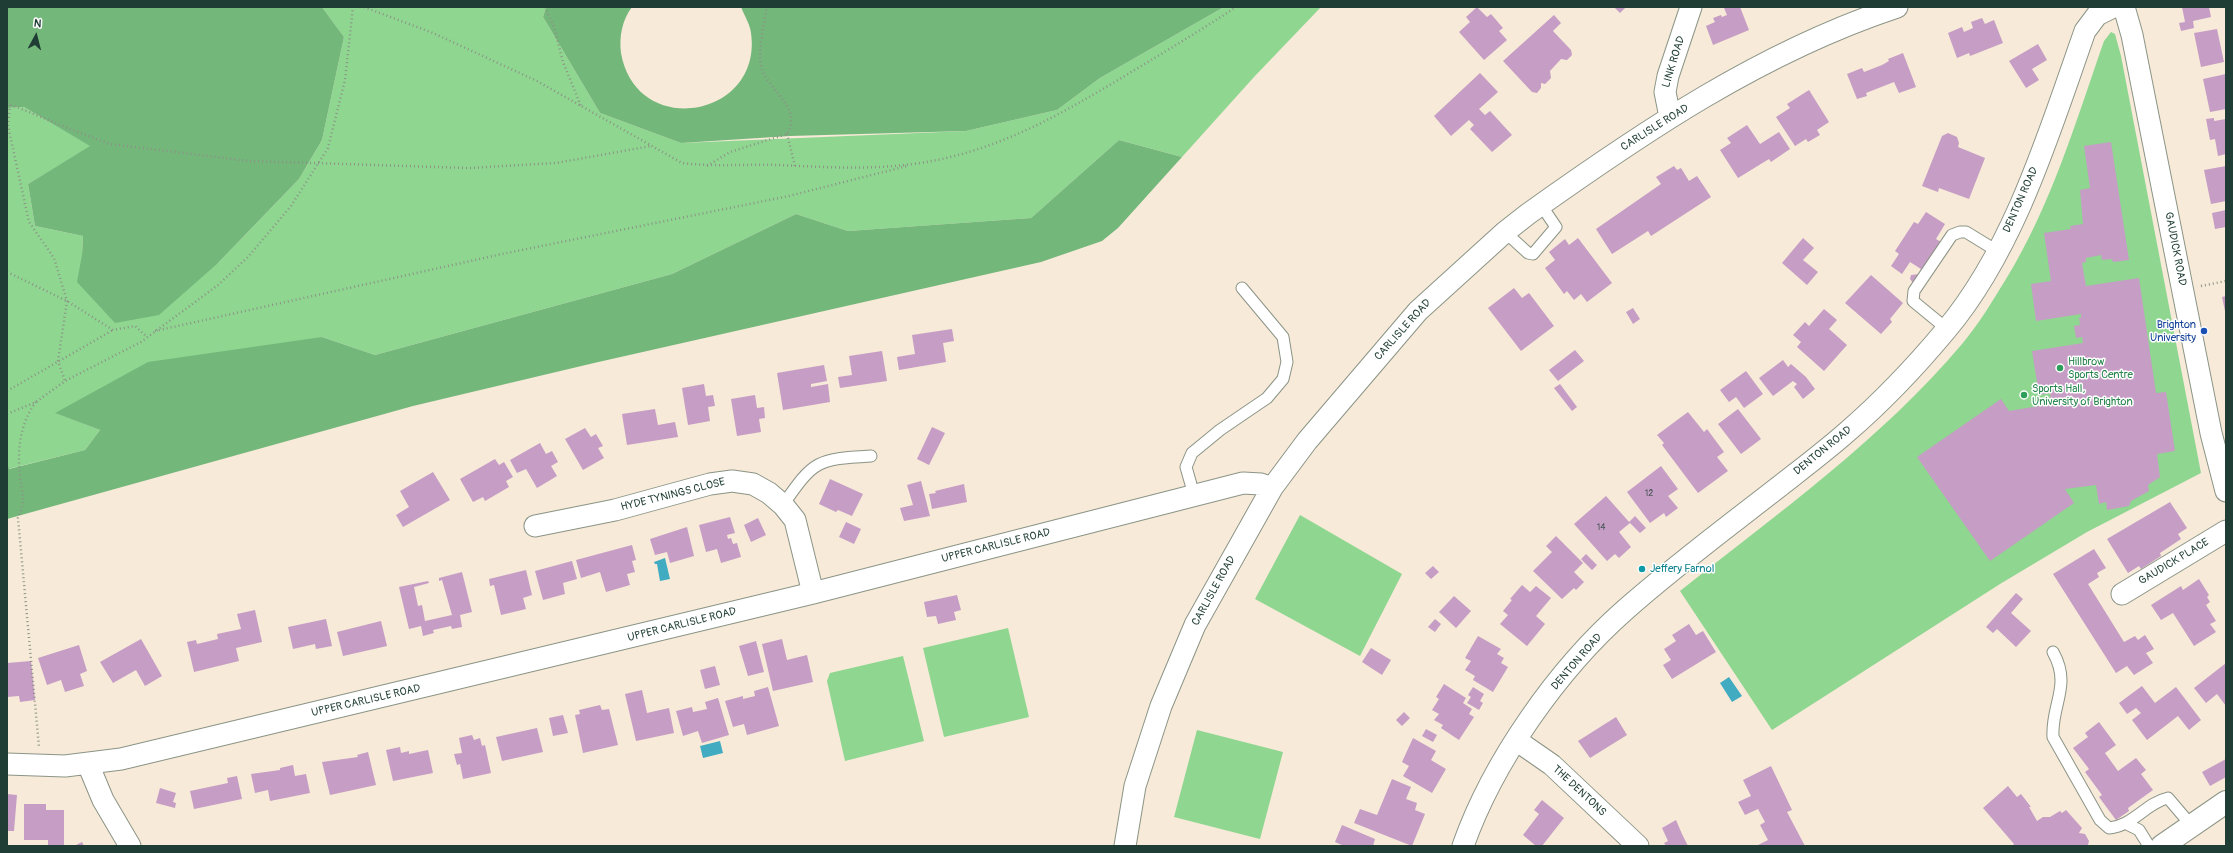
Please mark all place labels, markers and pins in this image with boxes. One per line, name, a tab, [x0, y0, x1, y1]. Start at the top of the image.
place label: Brighton University	[2150, 318, 2196, 344]
marker: Brighton University	[2199, 326, 2209, 336]
place label: Hillbrow Sports Centre	[2068, 355, 2133, 381]
marker: Hillbrow Sports Centre	[2055, 363, 2065, 373]
place label: Sports Hall, University of Brighton	[2032, 382, 2133, 408]
marker: Sports Hall, University of Brighton	[2019, 390, 2029, 400]
place label: Jeffery Farnol	[1650, 562, 1714, 576]
marker: Jeffery Farnol	[1637, 564, 1647, 574]

